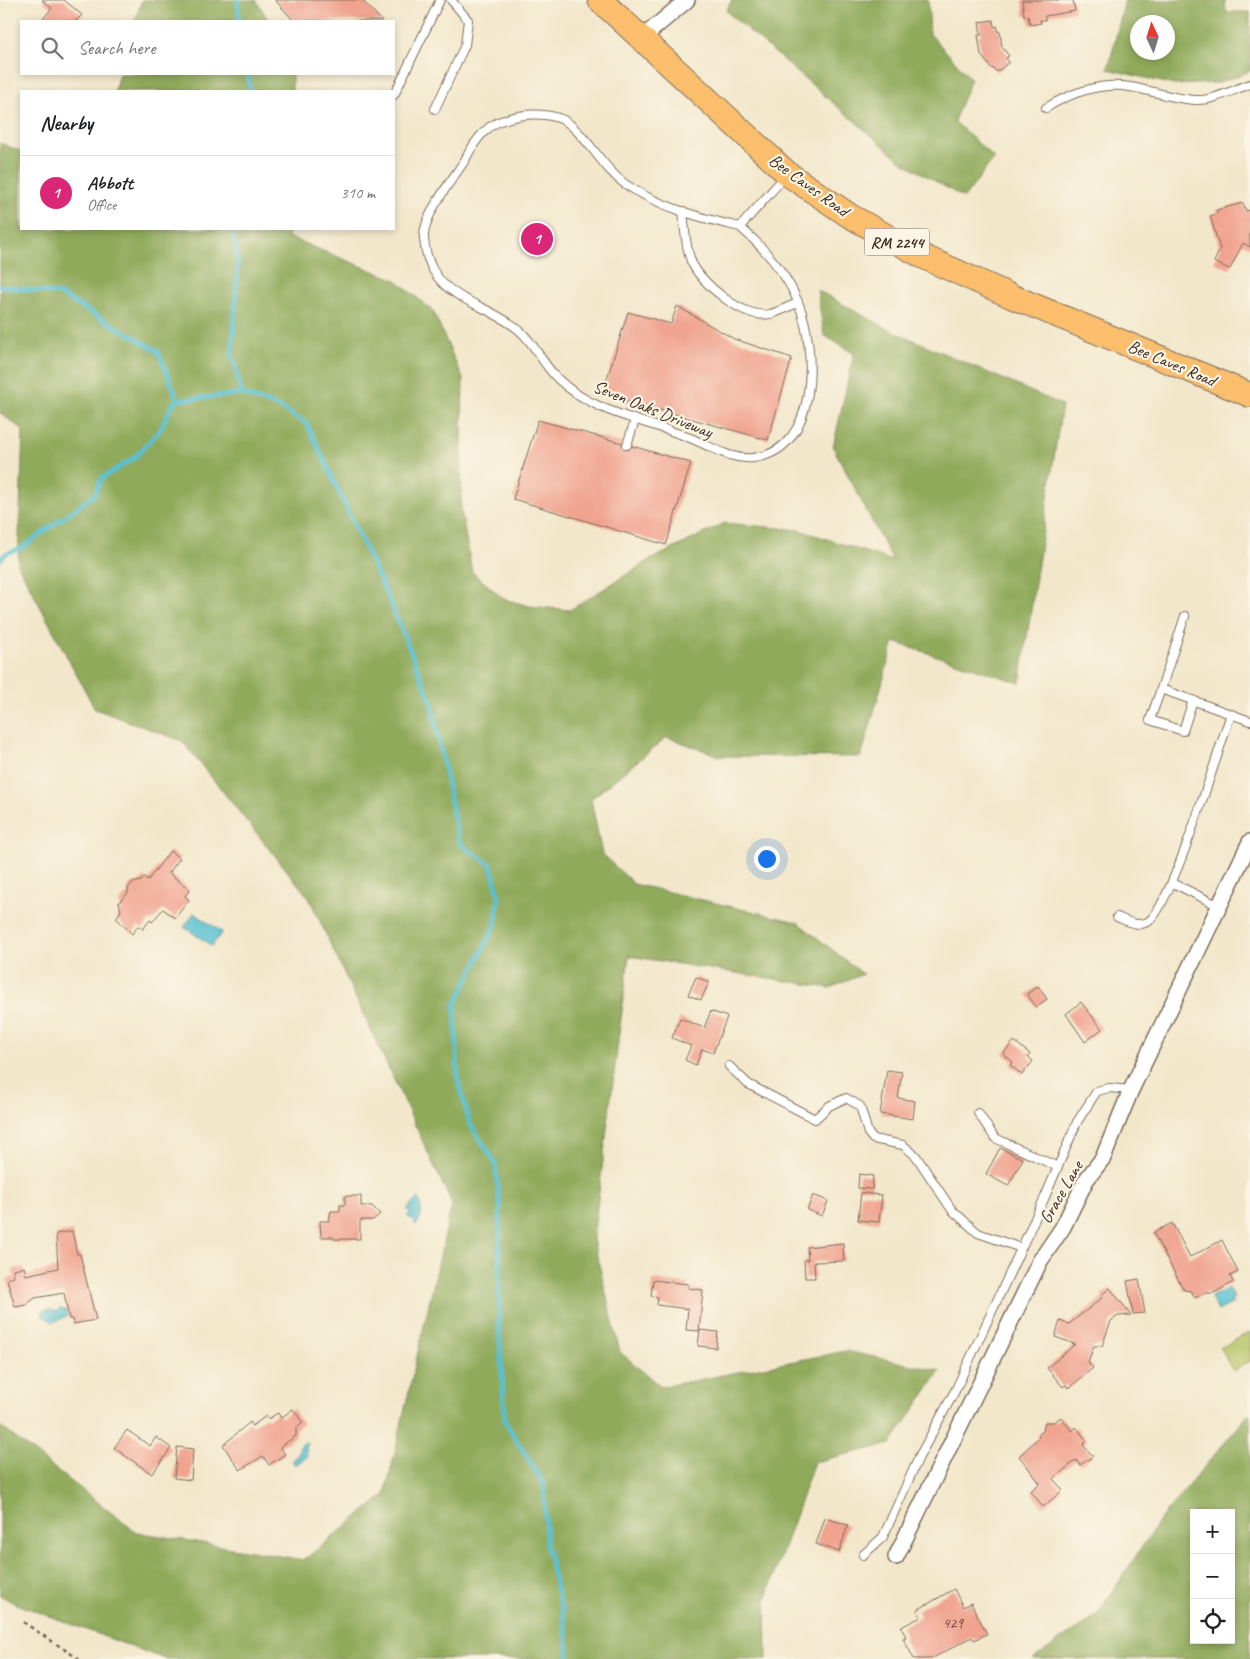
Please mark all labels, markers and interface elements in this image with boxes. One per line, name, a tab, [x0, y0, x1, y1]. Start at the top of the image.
north arrow	[1130, 15, 1175, 60]
search box	[20, 20, 395, 75]
icon: search	[38, 34, 66, 62]
text: Search here	[78, 36, 155, 60]
text: Nearby	[40, 110, 93, 136]
street label: Bee Caves Road	[765, 149, 856, 223]
text: Abbott	[87, 171, 133, 195]
text: 1	[52, 183, 60, 203]
text: 310 m	[341, 183, 375, 203]
text: Office	[87, 195, 116, 215]
pin: 1	[521, 220, 553, 258]
road number: RM 2244	[864, 228, 930, 256]
street label: Bee Caves Road	[1125, 335, 1222, 393]
street label: Seven Oaks Driveway	[590, 375, 718, 444]
your location	[754, 846, 780, 872]
street label: Grace Lane	[1034, 1156, 1088, 1227]
map controls	[1190, 1509, 1235, 1644]
button: +	[1190, 1509, 1235, 1554]
button: −	[1190, 1554, 1235, 1599]
button: locate	[1190, 1599, 1235, 1644]
house number: 429	[943, 1614, 964, 1633]

